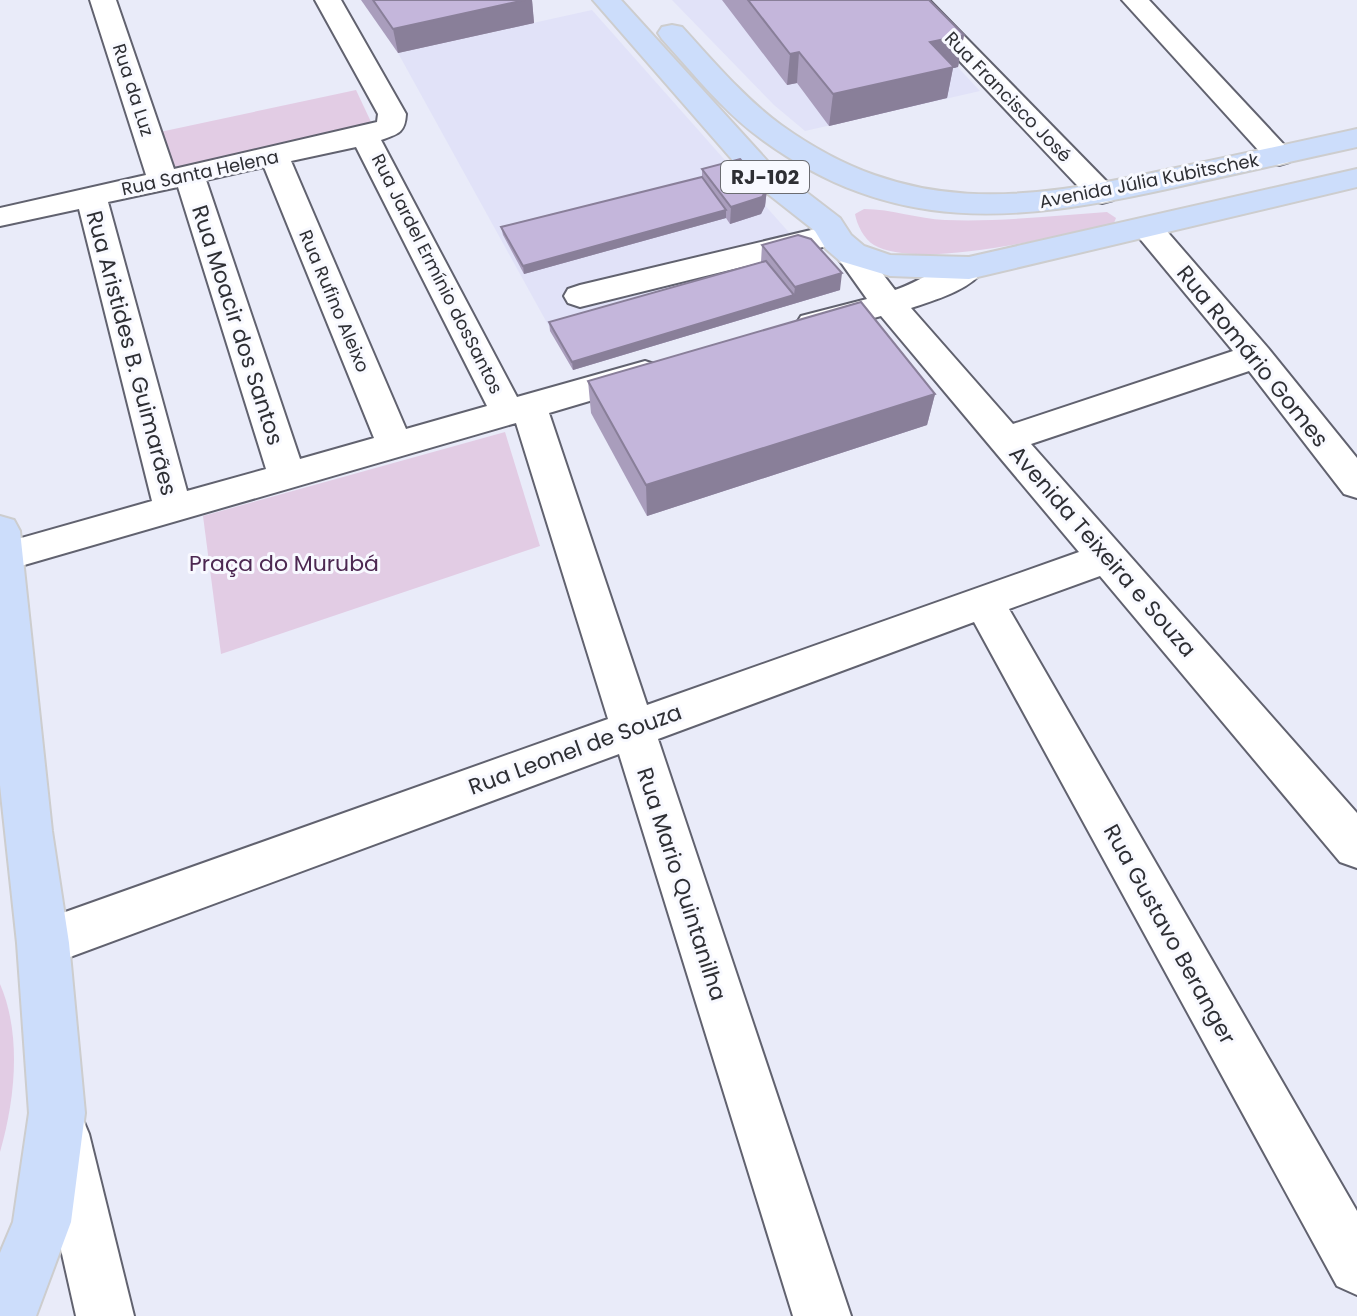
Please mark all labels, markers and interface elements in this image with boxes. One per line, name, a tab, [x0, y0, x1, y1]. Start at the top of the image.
street label: Rua Francisco José	[939, 26, 1077, 167]
street label: Rua da Luz	[107, 40, 160, 139]
street label: Rua Santa Helena	[119, 144, 281, 201]
street label: Avenida Júlia Kubitschek	[1037, 147, 1262, 214]
street label: Rua Jardel Ermínio dosSantos	[366, 149, 509, 398]
road number: RJ-102	[721, 161, 809, 193]
street label: Rua Moacir dos Santos	[184, 201, 291, 449]
street label: Rua Aristides B. Guimarães	[79, 207, 185, 499]
street label: Rua Rufino Aleixo	[293, 226, 376, 376]
street label: Rua Romário Gomes	[1170, 259, 1336, 454]
street label: Avenida Teixeira e Souza	[1002, 439, 1203, 664]
park label: Praça do Murubá	[189, 548, 379, 579]
street label: Rua Leonel de Souza	[464, 696, 686, 802]
street label: Rua Mario Quintanilha	[629, 764, 734, 1005]
street label: Rua Gustavo Beranger	[1096, 819, 1243, 1050]

